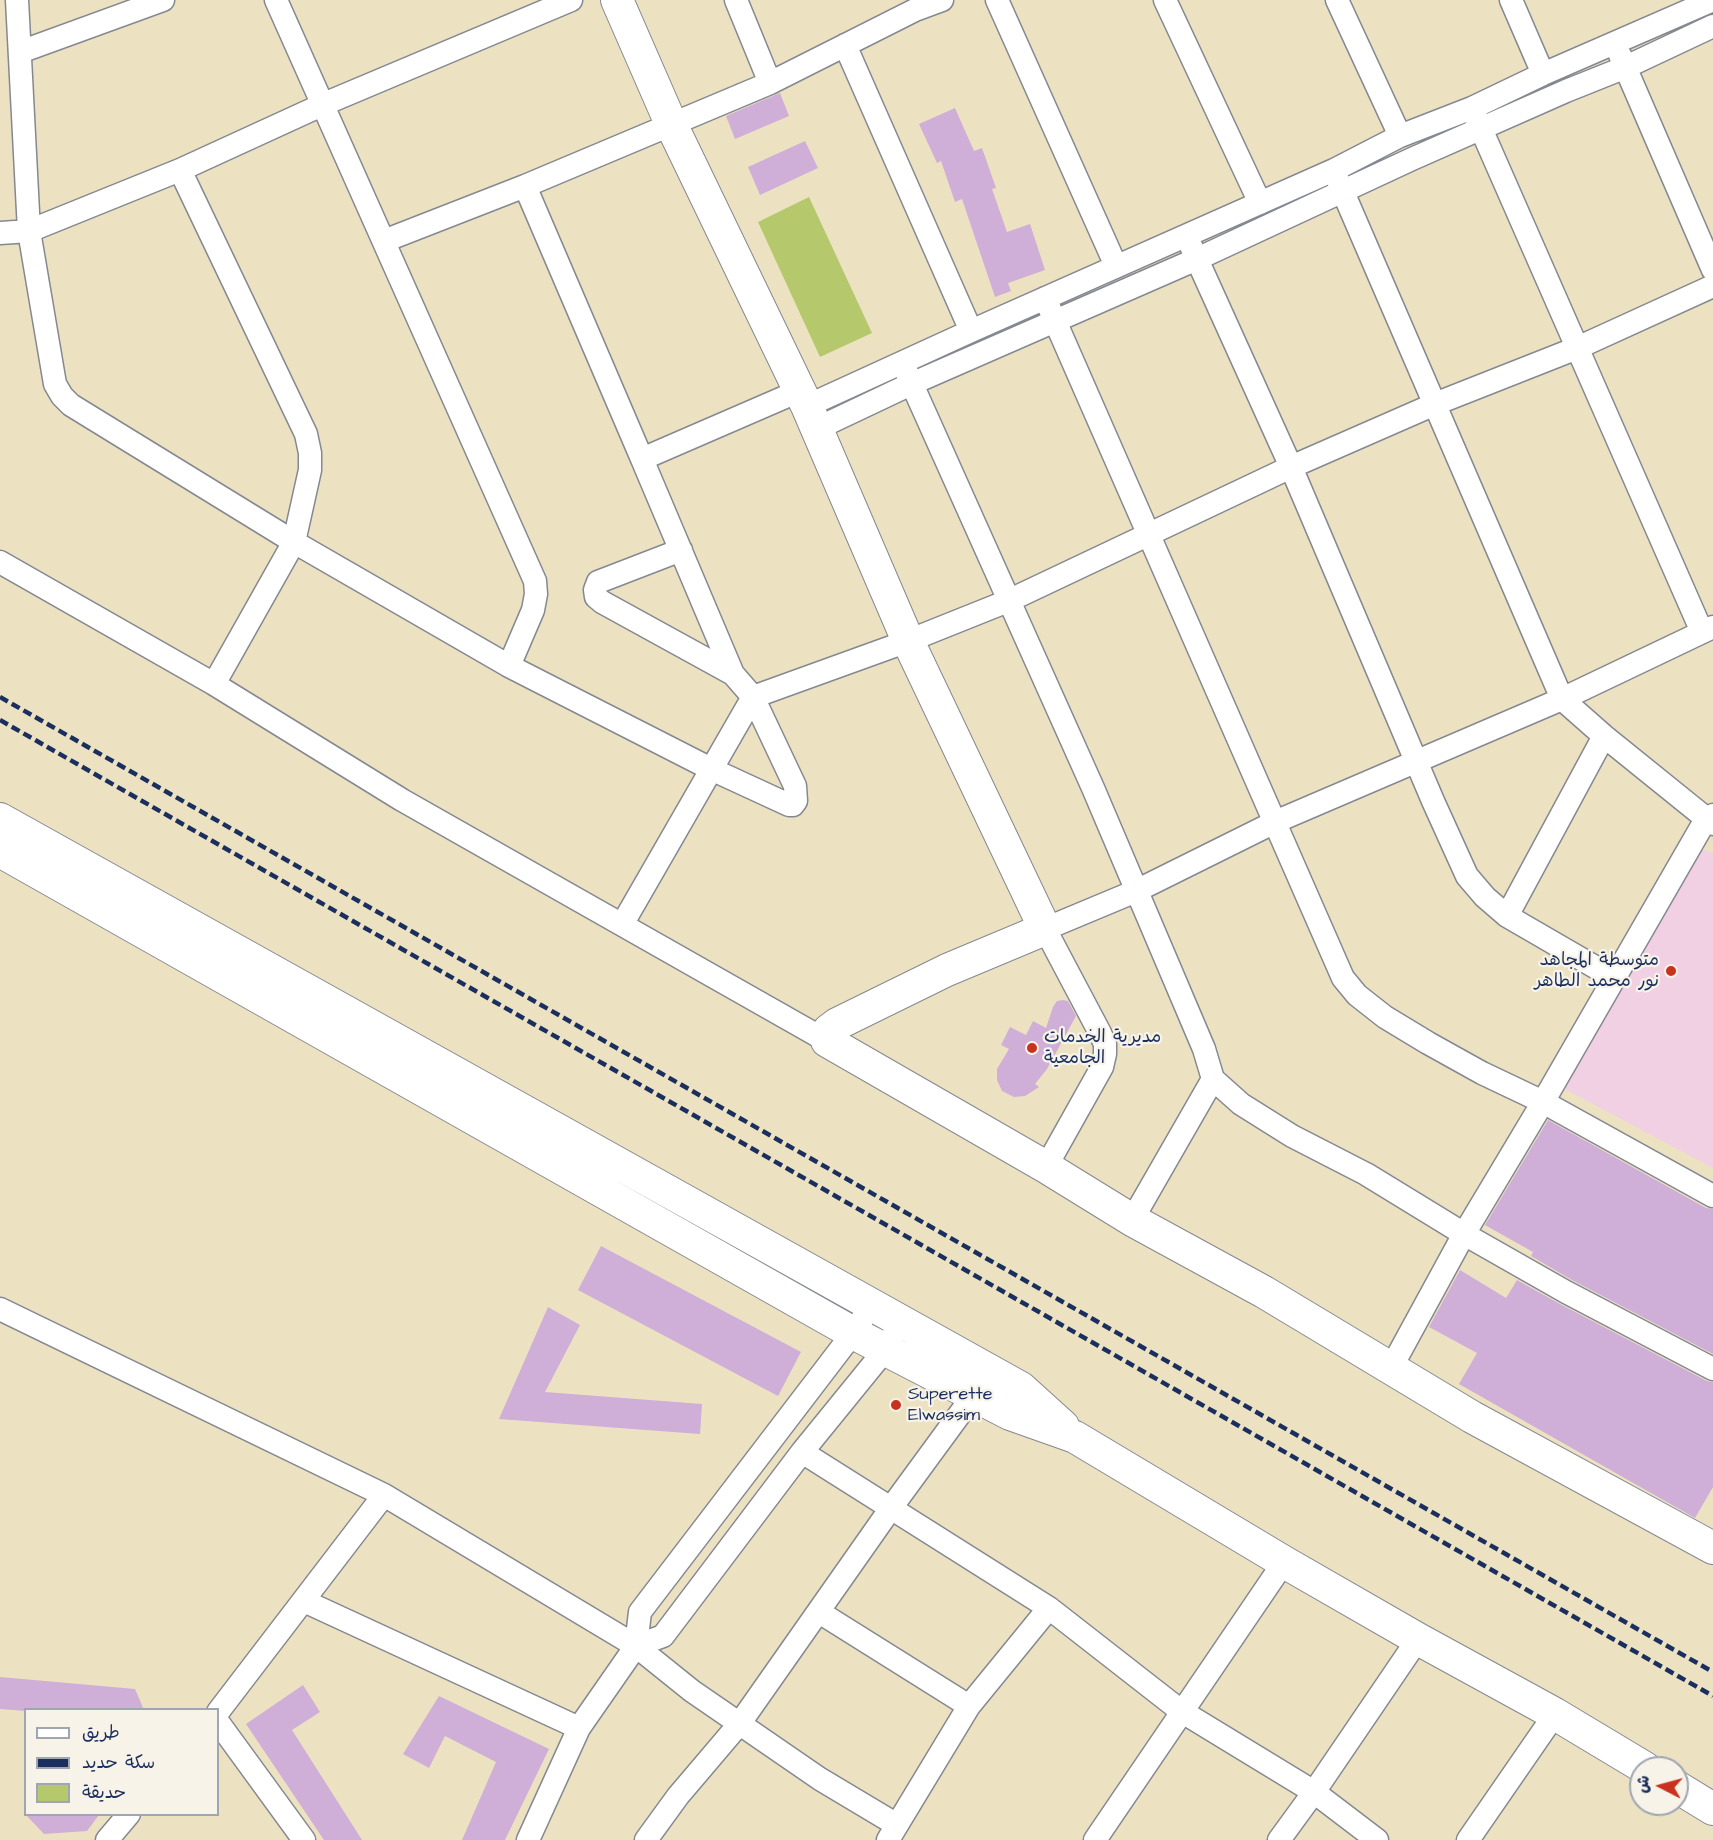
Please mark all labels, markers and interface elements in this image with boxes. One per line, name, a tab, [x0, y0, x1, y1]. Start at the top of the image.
place label: متوسطة المجاهد نور محمد الطاهر	[1535, 950, 1659, 992]
marker: متوسطة المجاهد نور محمد الطاهر	[1664, 964, 1678, 978]
place label: مديرية الخدمات الجامعية	[1044, 1027, 1161, 1070]
marker: مديرية الخدمات الجامعية	[1025, 1041, 1039, 1055]
place label: Superette Elwassim	[908, 1384, 992, 1426]
marker: Superette Elwassim	[889, 1398, 903, 1412]
legend	[24, 1708, 219, 1816]
text: طريق	[82, 1720, 120, 1745]
text: سكة حديد	[82, 1750, 155, 1775]
north arrow	[1629, 1756, 1689, 1816]
text: ش	[1631, 1774, 1655, 1794]
text: حديقة	[82, 1780, 126, 1805]

